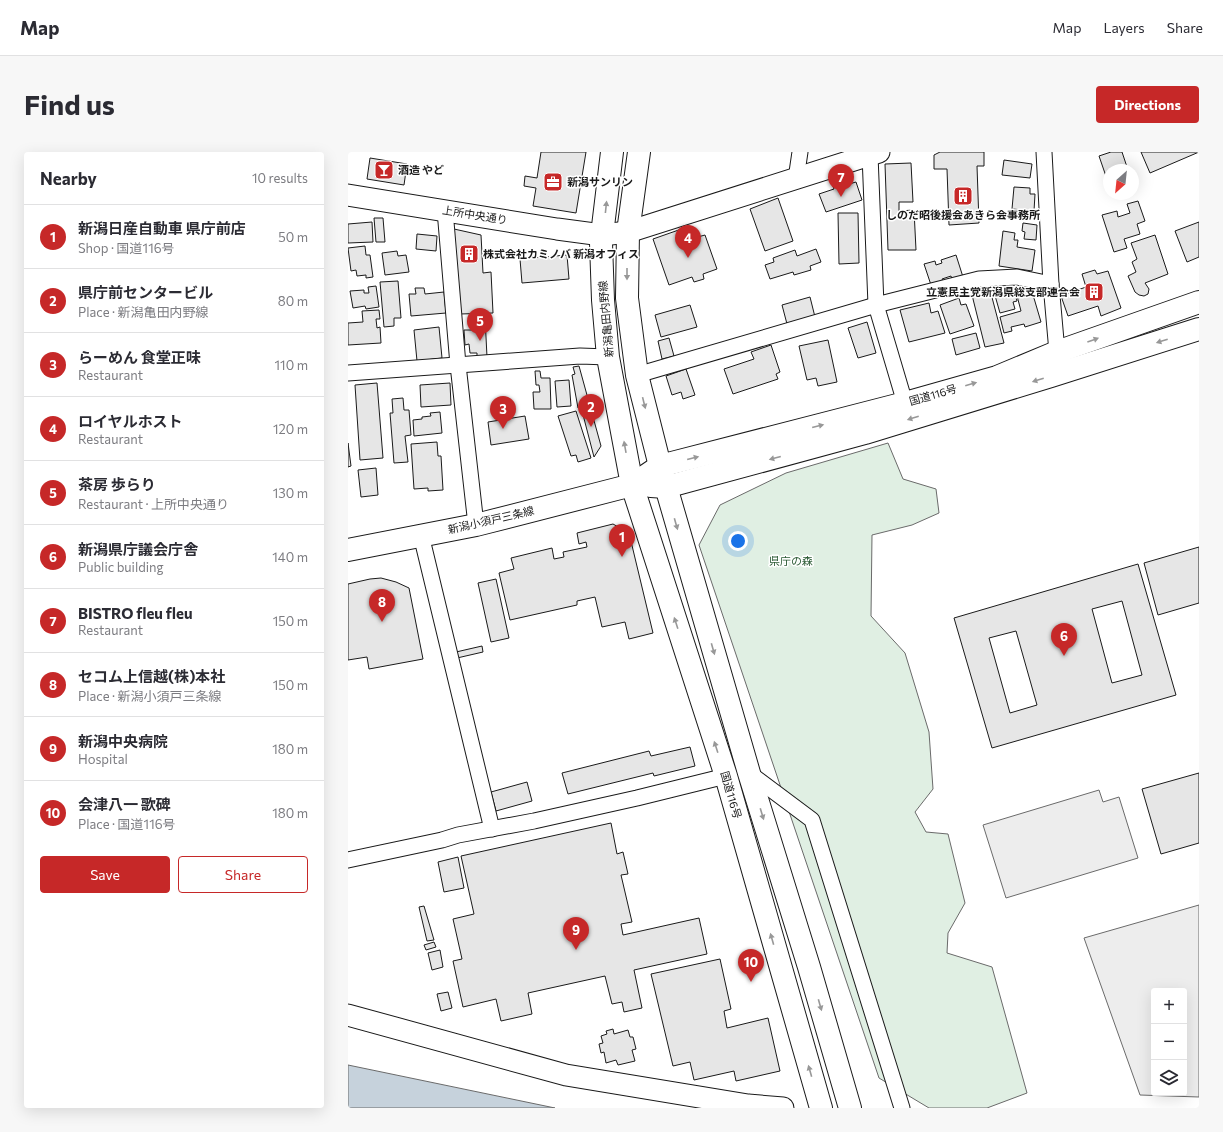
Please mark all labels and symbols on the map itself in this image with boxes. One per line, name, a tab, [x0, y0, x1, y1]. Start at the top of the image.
bar icon: 酒造 やど	[373, 159, 395, 181]
place label: 酒造 やど	[398, 163, 444, 176]
pin: 7	[828, 164, 854, 197]
north arrow	[1103, 164, 1139, 200]
office icon: 新潟サンリン	[542, 171, 564, 193]
place label: 新潟サンリン	[567, 175, 633, 188]
building icon: しのだ昭後援会あきら会事務所	[952, 185, 974, 207]
one-way arrow	[602, 201, 609, 213]
street label: 上所中央通り	[441, 203, 509, 226]
place label: しのだ昭後援会あきら会事務所	[886, 208, 1040, 221]
pin: 4	[675, 225, 701, 258]
building icon: 株式会社カミノバ 新潟オフィス	[458, 243, 480, 265]
place label: 株式会社カミノバ 新潟オフィス	[483, 247, 639, 260]
one-way arrow	[624, 268, 630, 281]
street label: 新潟亀田内野線	[596, 280, 615, 358]
building icon: 立憲民主党新潟県総支部連合会	[1083, 281, 1105, 303]
place label: 立憲民主党新潟県総支部連合会	[926, 285, 1080, 298]
pin: 5	[467, 308, 493, 341]
one-way arrow	[1087, 336, 1099, 342]
one-way arrow	[1155, 338, 1167, 344]
one-way arrow	[1032, 377, 1044, 383]
one-way arrow	[965, 381, 977, 387]
street label: 国道116号	[907, 382, 958, 408]
pin: 2	[578, 394, 604, 427]
pin: 3	[490, 396, 516, 429]
one-way arrow	[642, 397, 648, 409]
one-way arrow	[907, 415, 919, 421]
one-way arrow	[812, 422, 825, 428]
one-way arrow	[622, 440, 628, 453]
one-way arrow	[687, 455, 699, 461]
one-way arrow	[769, 455, 781, 461]
street label: 新潟小須戸三条線	[447, 503, 535, 536]
one-way arrow	[674, 518, 680, 530]
pin: 1	[609, 524, 635, 557]
your location	[728, 531, 748, 551]
park label: 県庁の森	[769, 554, 813, 567]
pin: 8	[369, 589, 395, 622]
one-way arrow	[673, 616, 679, 628]
pin: 6	[1051, 623, 1077, 656]
one-way arrow	[710, 643, 716, 655]
one-way arrow	[713, 740, 719, 752]
street label: 国道116号	[718, 769, 744, 820]
one-way arrow	[759, 808, 765, 820]
pin: 9	[563, 917, 589, 950]
one-way arrow	[769, 932, 775, 944]
pin: 10	[738, 949, 764, 982]
one-way arrow	[817, 999, 823, 1011]
one-way arrow	[807, 1064, 813, 1077]

